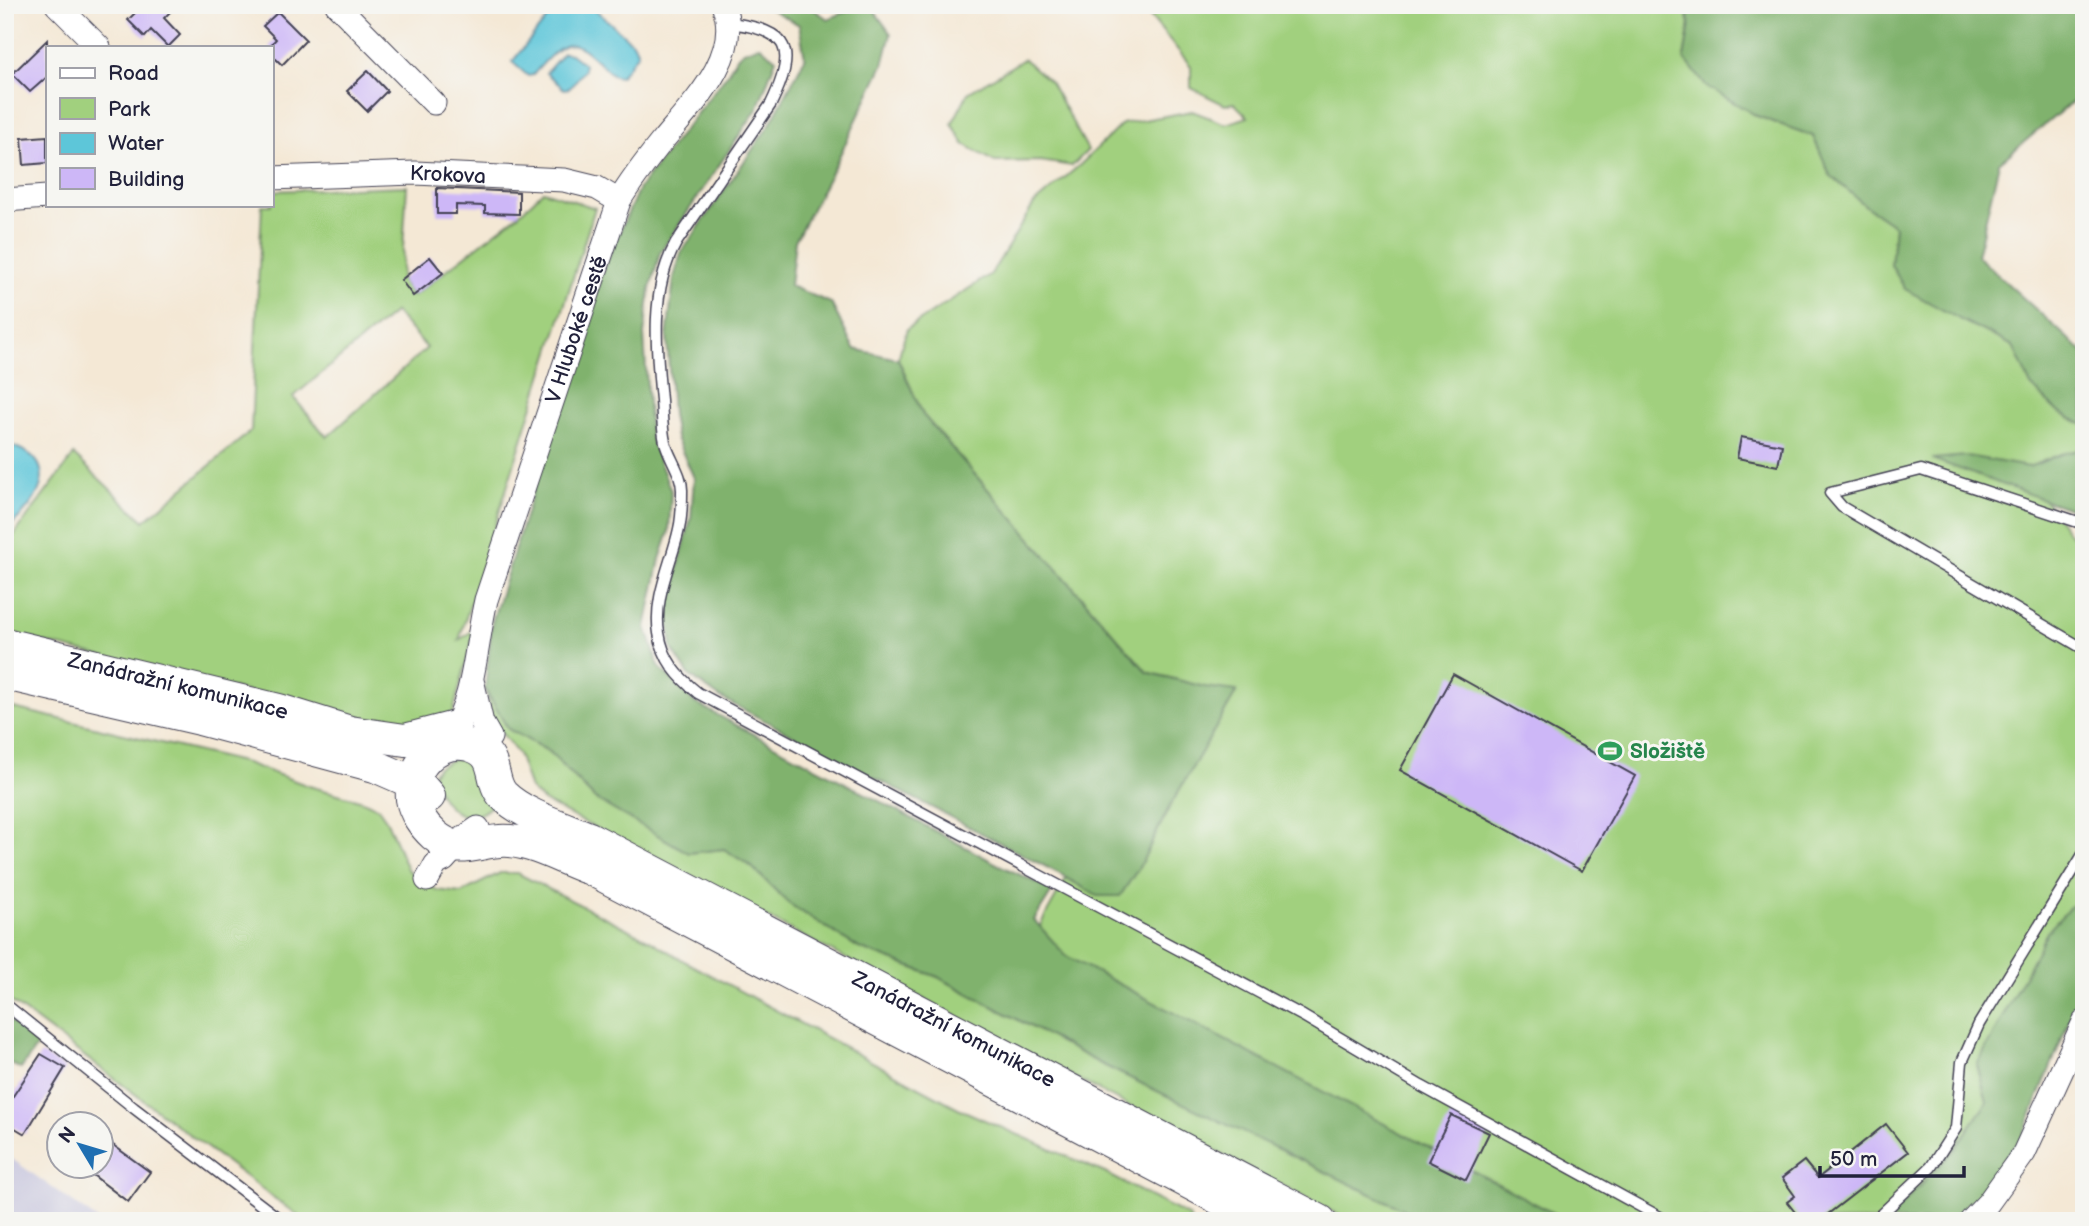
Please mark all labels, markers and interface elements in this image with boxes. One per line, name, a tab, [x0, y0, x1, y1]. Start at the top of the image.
legend	[46, 46, 273, 206]
text: Road	[108, 61, 159, 86]
text: Park	[108, 97, 151, 122]
text: Water	[108, 131, 164, 156]
street label: Krokova	[409, 161, 486, 189]
text: Building	[108, 167, 184, 192]
street label: V Hluboké cestě	[540, 252, 613, 407]
street label: Zanádražní komunikace	[64, 647, 291, 725]
sports icon: Složiště	[1596, 737, 1624, 765]
place label: Složiště	[1630, 739, 1705, 764]
street label: Zanádražní komunikace	[847, 966, 1059, 1093]
north arrow	[46, 1110, 116, 1180]
text: N	[54, 1123, 81, 1148]
scale bar	[1820, 1135, 1963, 1179]
text: 50 m	[1830, 1147, 1877, 1172]

